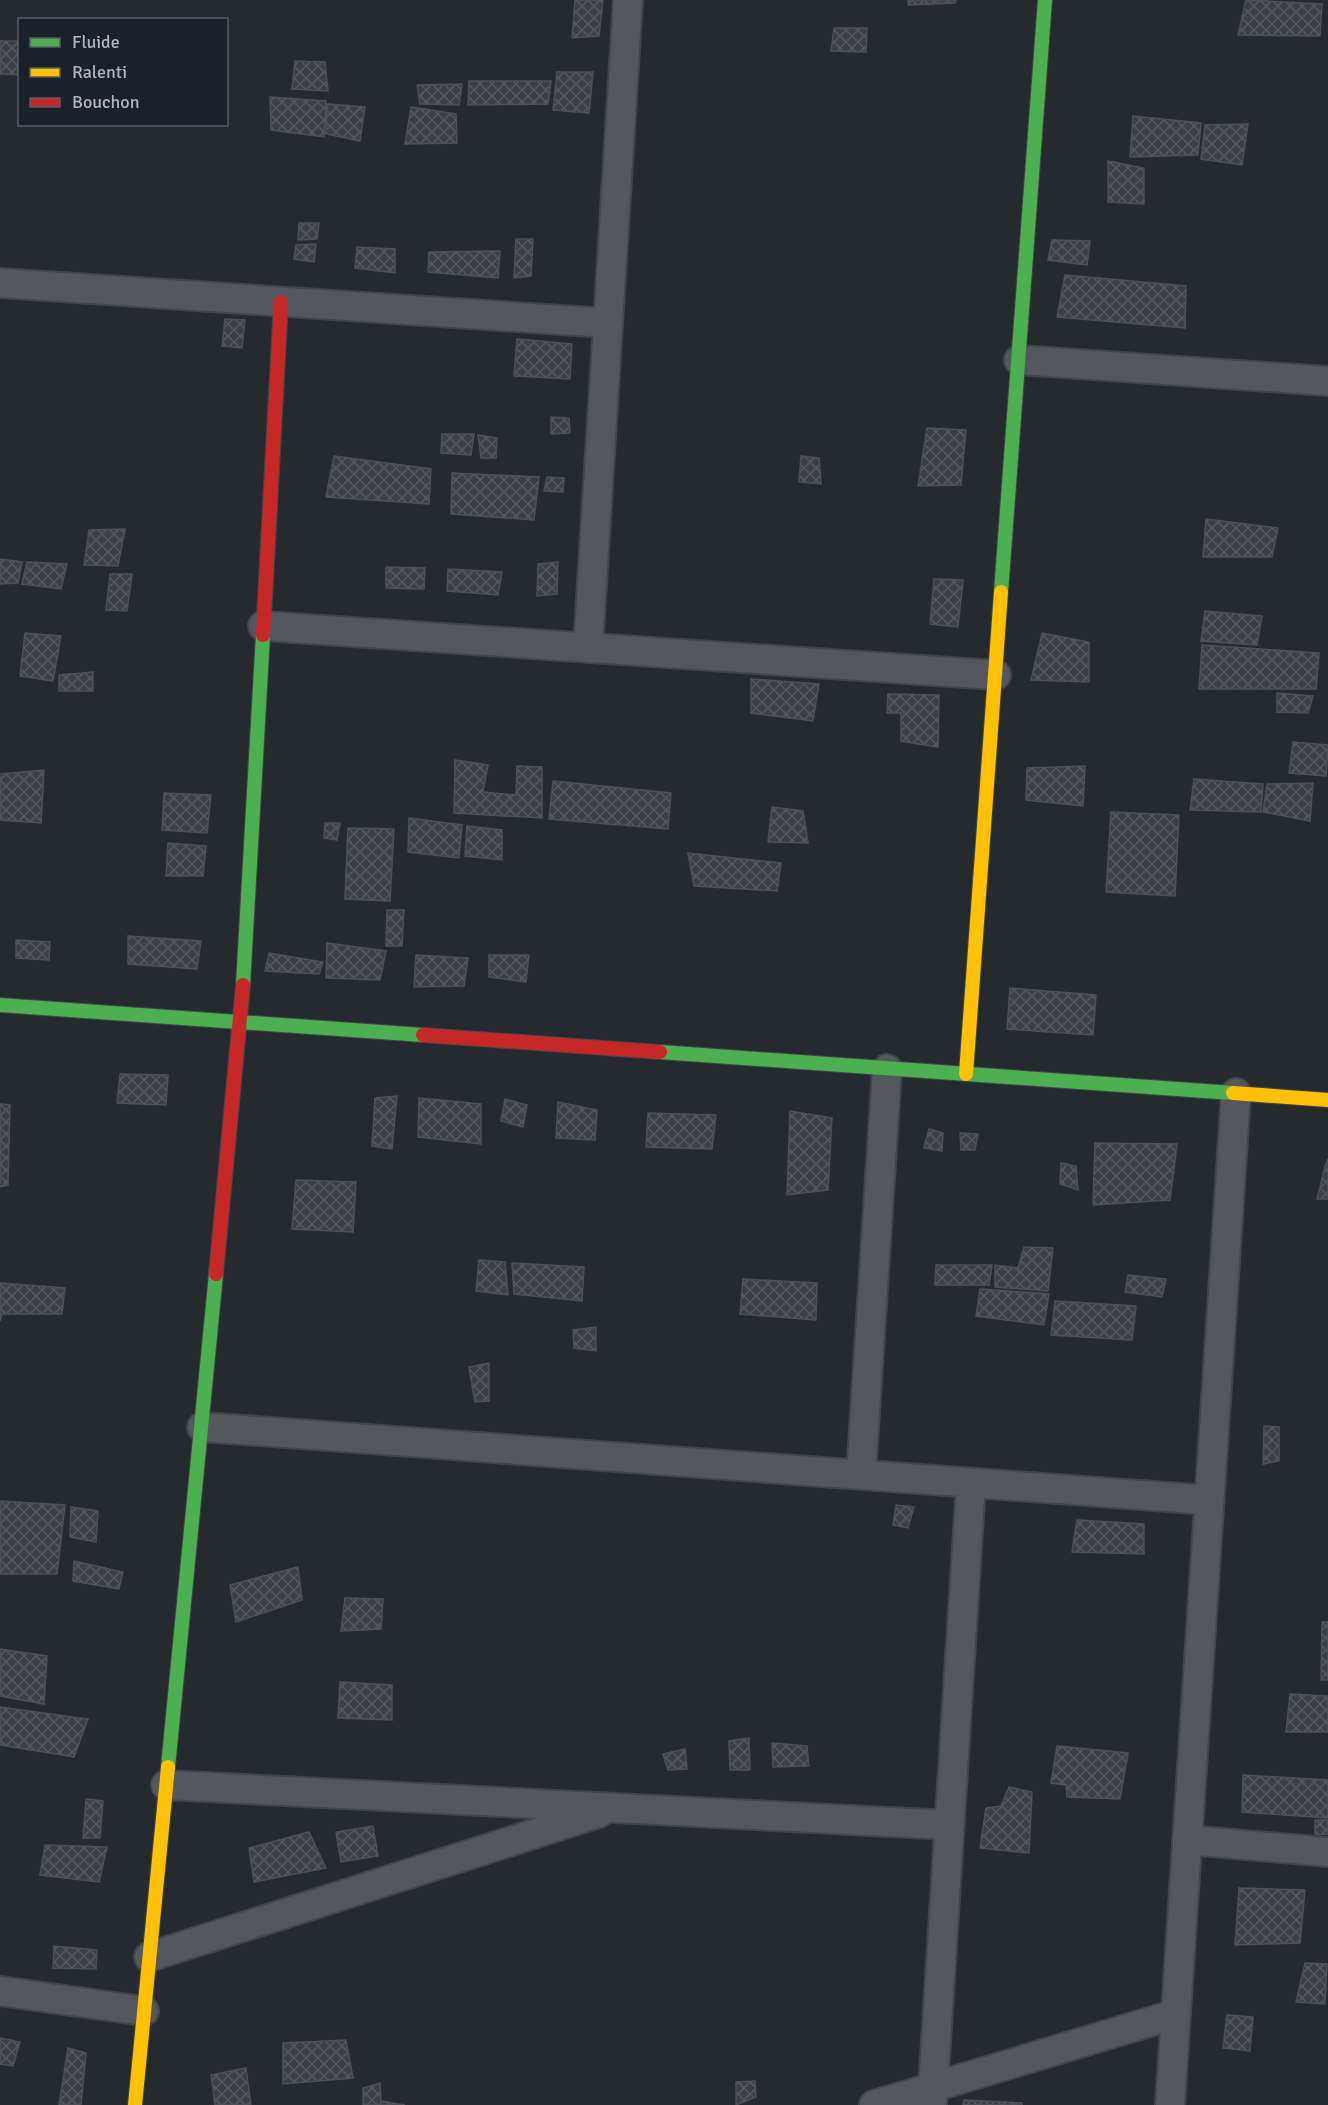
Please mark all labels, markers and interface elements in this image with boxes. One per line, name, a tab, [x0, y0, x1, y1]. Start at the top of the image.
legend	[18, 18, 228, 126]
text: Fluide	[72, 31, 120, 53]
text: Ralenti	[72, 61, 127, 83]
text: Bouchon	[72, 91, 140, 113]

